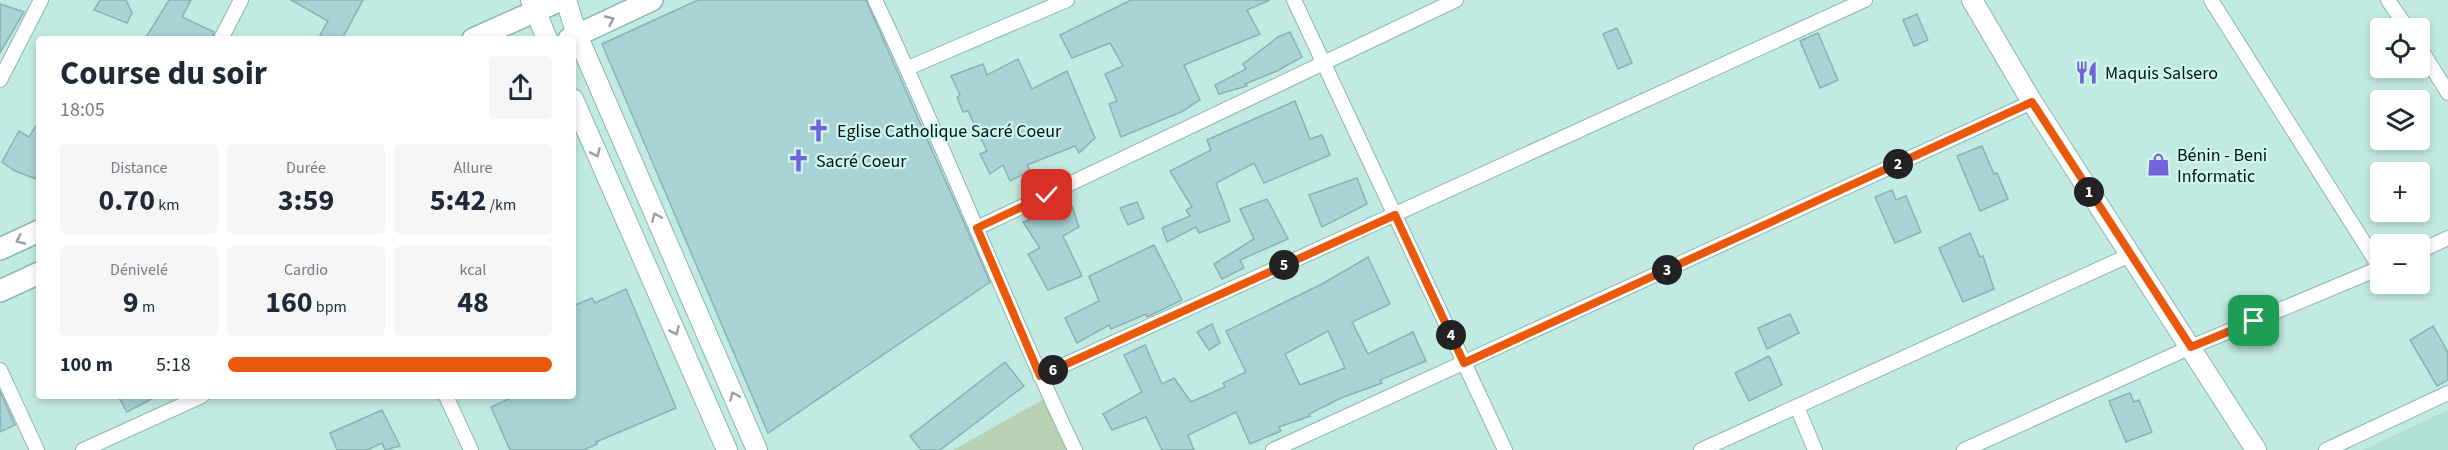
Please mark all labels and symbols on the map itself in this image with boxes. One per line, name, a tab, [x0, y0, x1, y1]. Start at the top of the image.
one-way arrow	[604, 15, 615, 27]
restaurant icon: Maquis Salsero	[2074, 60, 2100, 86]
place label: Maquis Salsero	[2105, 61, 2218, 86]
church icon: Eglise Catholique Sacré Coeur	[806, 118, 832, 144]
place label: Eglise Catholique Sacré Coeur	[837, 119, 1062, 144]
place label: Bénin - Beni Informatic	[2177, 143, 2267, 189]
one-way arrow	[589, 147, 601, 158]
church icon: Sacré Coeur	[785, 148, 811, 174]
place label: Sacré Coeur	[816, 149, 907, 174]
pin: 2	[1883, 149, 1913, 179]
shop icon: Bénin - Beni Informatic	[2146, 152, 2172, 178]
pin	[1021, 169, 1072, 220]
pin: 1	[2074, 177, 2104, 207]
one-way arrow	[651, 213, 663, 224]
one-way arrow	[15, 233, 26, 245]
pin: 5	[1269, 250, 1299, 280]
pin: 3	[1652, 255, 1682, 285]
pin	[2228, 295, 2279, 346]
pin: 4	[1436, 320, 1466, 350]
one-way arrow	[668, 325, 680, 336]
pin: 6	[1038, 355, 1068, 385]
one-way arrow	[729, 392, 741, 403]

